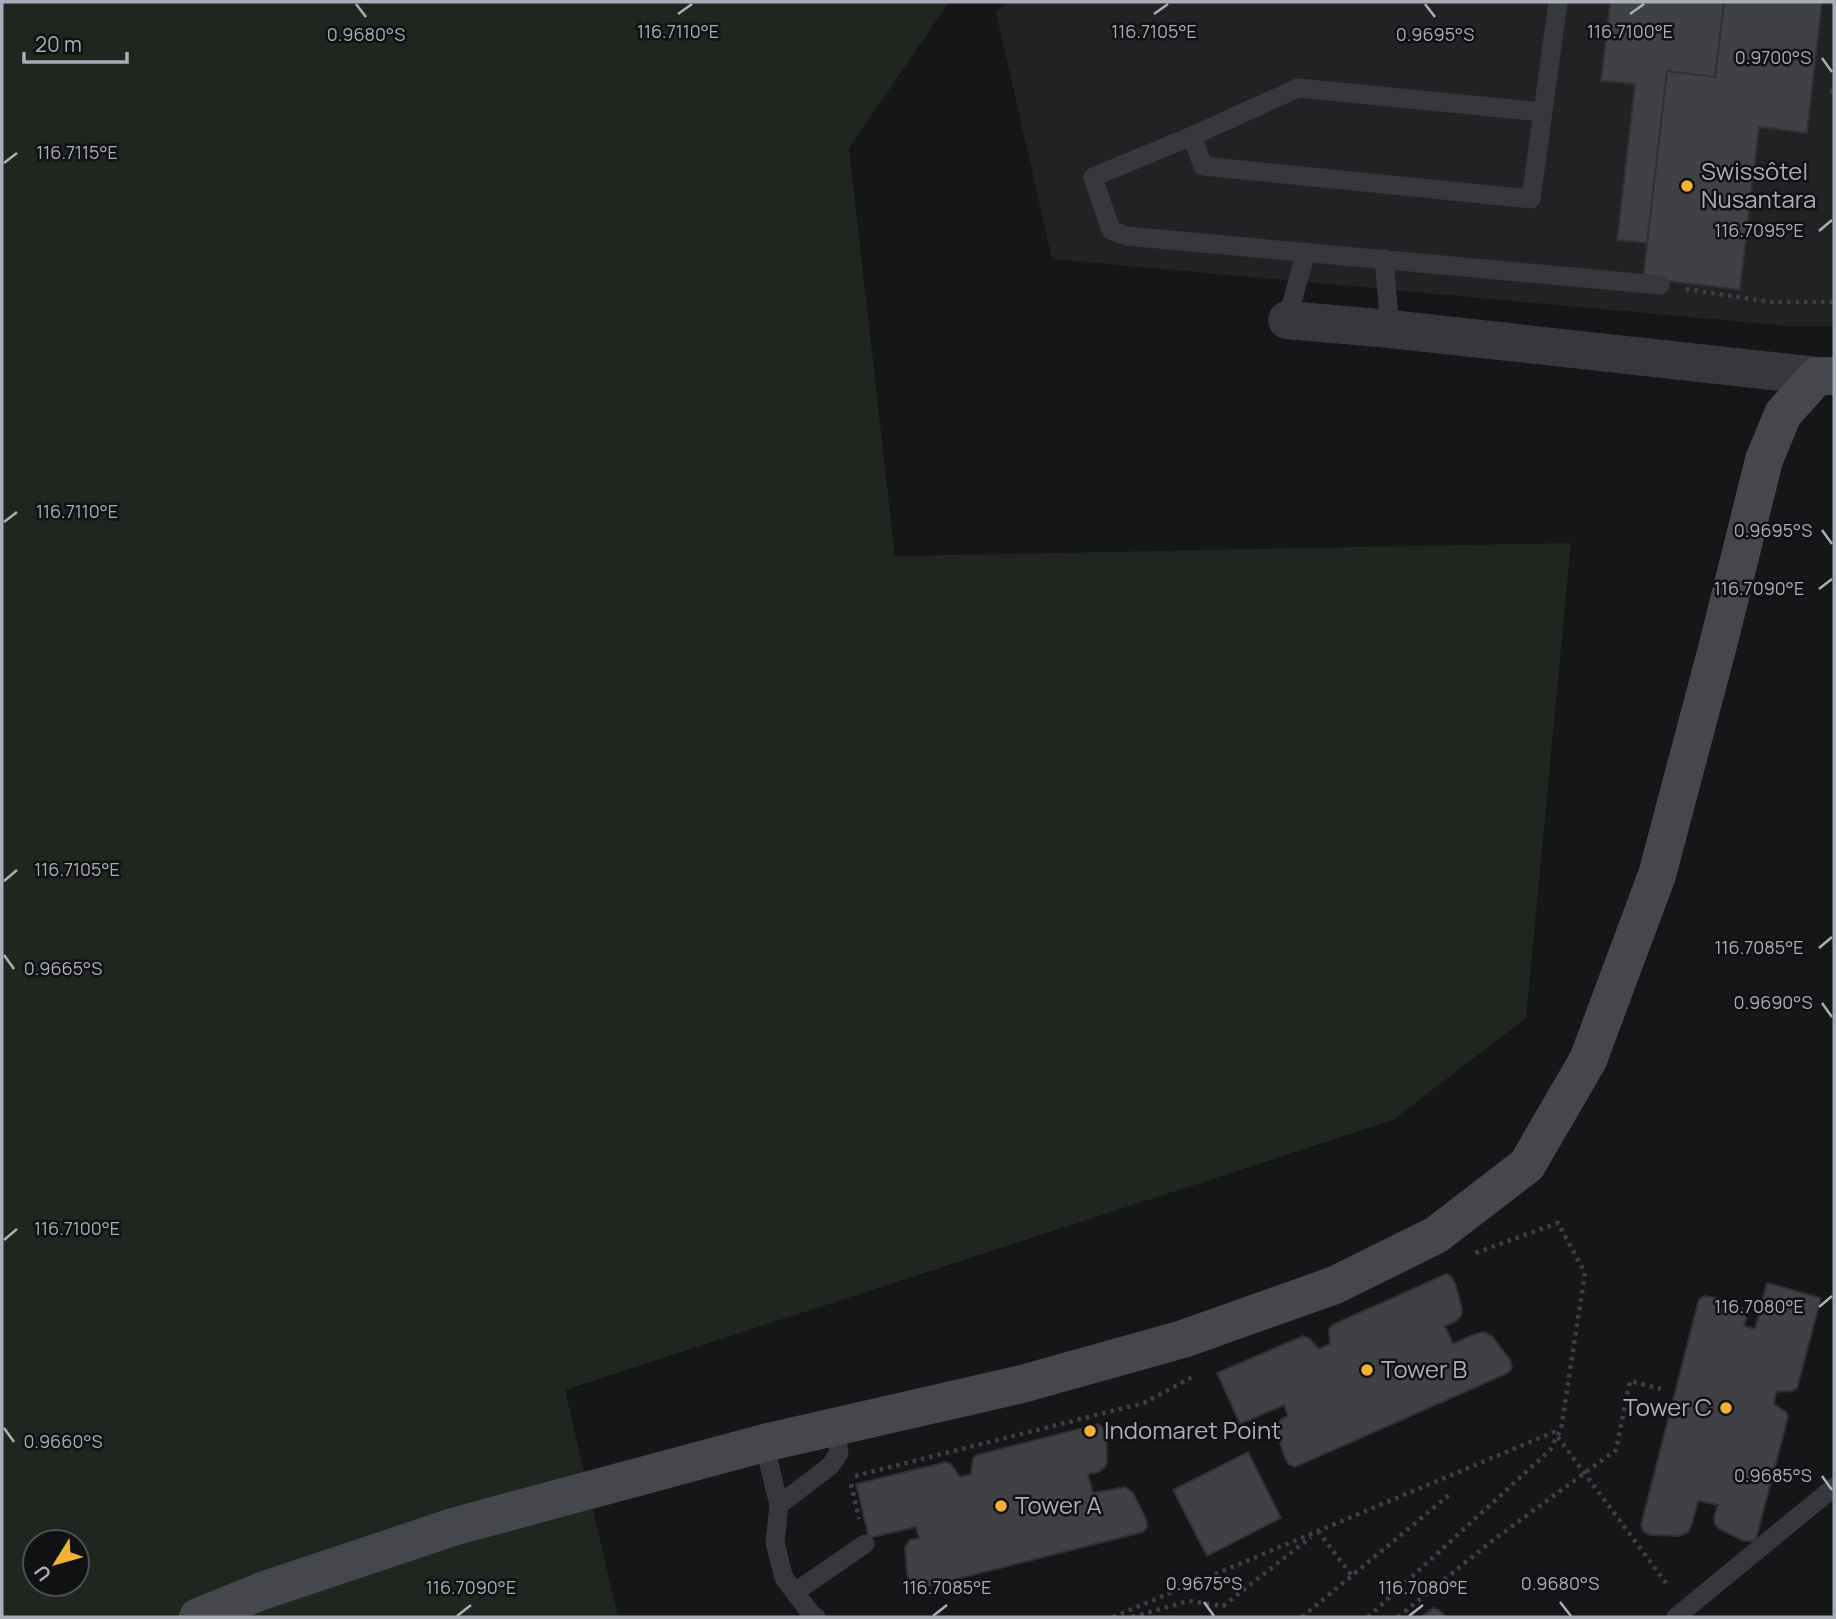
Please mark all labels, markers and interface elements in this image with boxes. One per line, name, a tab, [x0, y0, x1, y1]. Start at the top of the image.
text: 116.7110°E	[637, 19, 719, 43]
text: 116.7105°E	[1111, 19, 1197, 43]
text: 116.7100°E	[1587, 19, 1673, 43]
scale bar	[24, 21, 128, 65]
text: 0.9680°S	[327, 22, 405, 46]
text: 0.9695°S	[1396, 22, 1474, 46]
text: 20 m	[35, 30, 82, 58]
text: 0.9700°S	[1735, 45, 1811, 69]
text: 116.7115°E	[36, 140, 118, 164]
place label: Swissôtel Nusantara	[1701, 154, 1816, 215]
marker: Swissôtel Nusantara	[1679, 178, 1695, 194]
text: 116.7095°E	[1714, 218, 1804, 242]
text: 116.7110°E	[36, 499, 118, 523]
text: 0.9695°S	[1734, 518, 1812, 542]
text: 116.7090°E	[1714, 576, 1804, 600]
text: 116.7105°E	[34, 857, 120, 881]
text: 116.7085°E	[1715, 935, 1804, 959]
text: 0.9665°S	[24, 956, 102, 980]
text: 0.9690°S	[1733, 990, 1813, 1014]
text: 116.7100°E	[34, 1216, 120, 1240]
text: 116.7080°E	[1714, 1294, 1804, 1318]
place label: Tower B	[1381, 1352, 1467, 1385]
marker: Tower B	[1359, 1362, 1375, 1378]
place label: Tower C	[1623, 1390, 1712, 1423]
marker: Tower C	[1718, 1400, 1734, 1416]
place label: Indomaret Point	[1104, 1413, 1281, 1446]
marker: Indomaret Point	[1082, 1423, 1098, 1439]
text: 0.9660°S	[23, 1429, 103, 1453]
text: 0.9685°S	[1734, 1463, 1812, 1487]
place label: Tower A	[1015, 1488, 1102, 1521]
marker: Tower A	[993, 1498, 1009, 1514]
north arrow	[21, 1528, 91, 1598]
text: U	[28, 1560, 57, 1587]
text: 0.9675°S	[1166, 1571, 1242, 1595]
text: 0.9680°S	[1521, 1571, 1599, 1595]
text: 116.7090°E	[426, 1575, 516, 1599]
text: 116.7085°E	[903, 1575, 992, 1599]
text: 116.7080°E	[1378, 1575, 1468, 1599]

